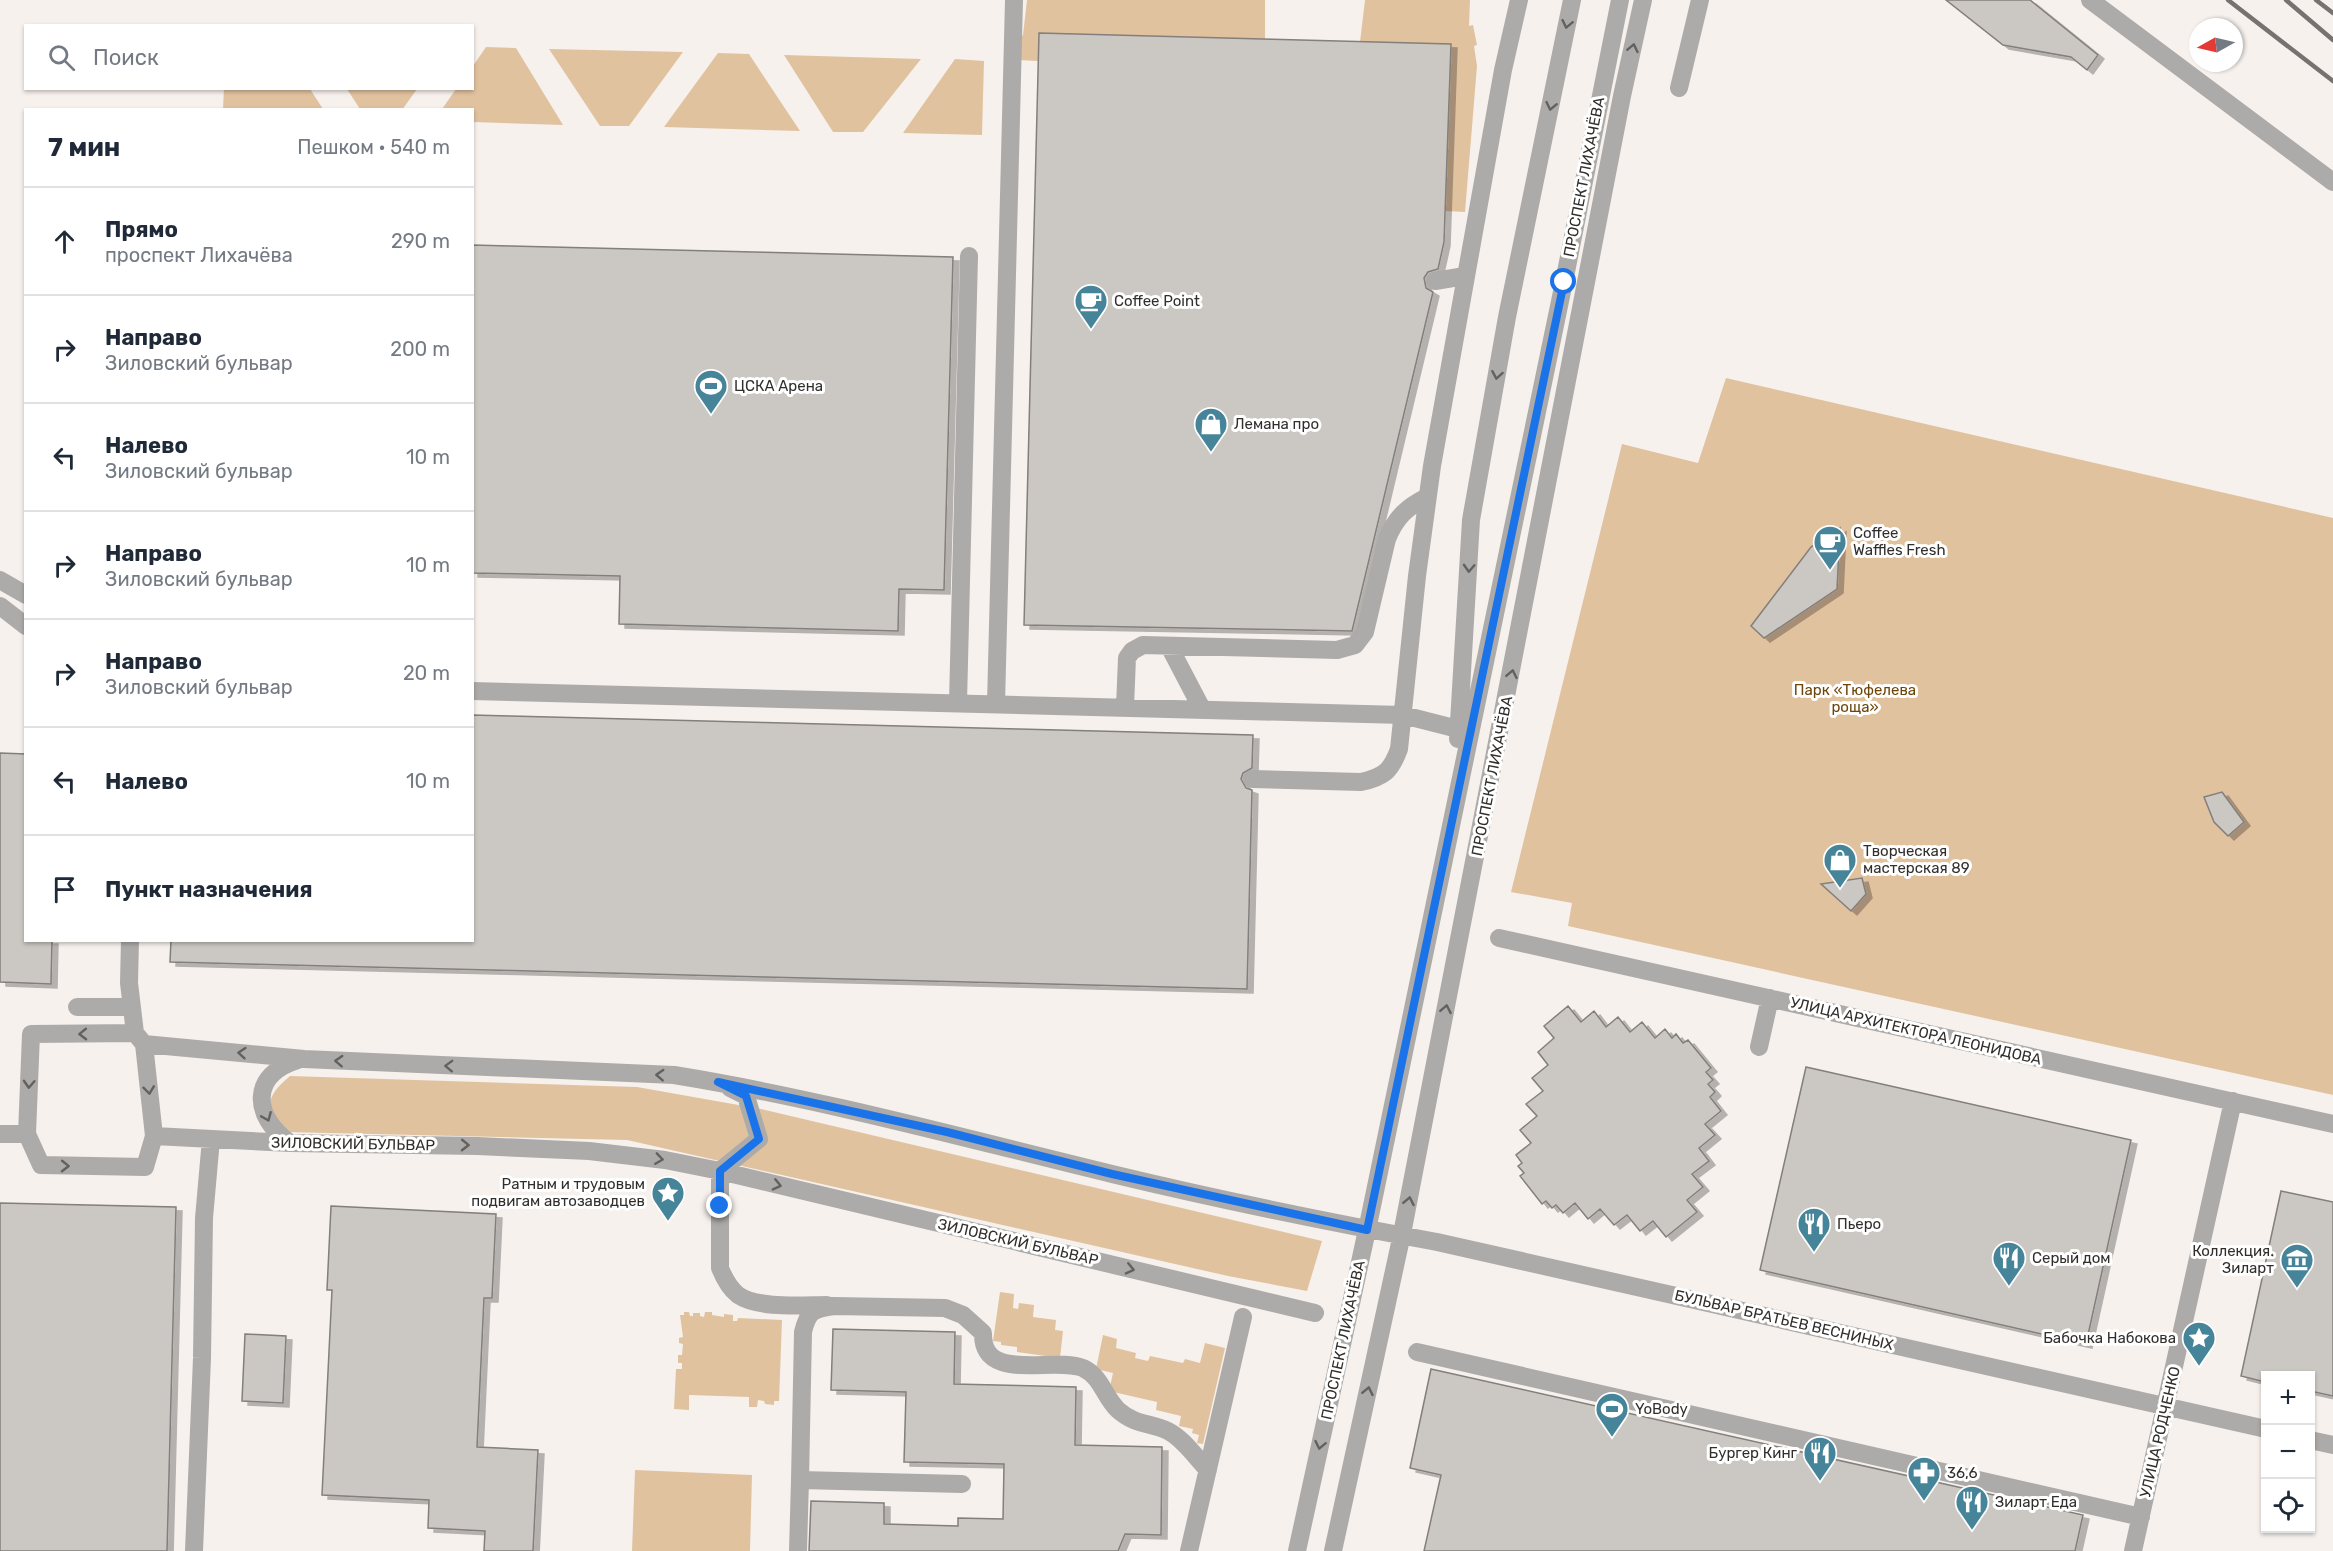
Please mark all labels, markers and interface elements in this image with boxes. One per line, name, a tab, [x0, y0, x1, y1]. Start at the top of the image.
north arrow	[2189, 18, 2243, 72]
one-way arrow	[1562, 19, 1575, 29]
search box	[24, 24, 474, 90]
icon: search	[45, 41, 78, 74]
text: Поиск	[93, 44, 159, 71]
one-way arrow	[1626, 44, 1639, 54]
street label: ПРОСПЕКТ ЛИХАЧЁВА	[1560, 96, 1608, 258]
one-way arrow	[1545, 101, 1558, 111]
text: 7 мин	[48, 132, 120, 163]
text: Пешком · 540 m	[297, 135, 450, 159]
text: Прямо	[105, 216, 178, 243]
icon: ahead	[48, 225, 81, 258]
text: 290 m	[391, 229, 450, 253]
text: проспект Лихачёва	[105, 243, 293, 267]
route start	[1550, 268, 1576, 294]
cafe icon: Coffee Point	[1073, 283, 1109, 330]
place label: Coffee Point	[1114, 292, 1200, 310]
text: Направо	[105, 324, 202, 351]
icon: right	[48, 333, 81, 366]
text: 200 m	[390, 337, 450, 361]
text: Зиловский бульвар	[105, 351, 293, 375]
sports icon: ЦСКА Арена	[693, 368, 729, 415]
one-way arrow	[1491, 370, 1503, 380]
place label: ЦСКА Арена	[734, 377, 823, 395]
shop icon: Лемана про	[1193, 406, 1229, 453]
place label: Лемана про	[1234, 415, 1319, 433]
text: Налево	[105, 432, 188, 459]
icon: left	[48, 441, 81, 474]
text: 10 m	[406, 445, 450, 469]
text: Зиловский бульвар	[105, 459, 293, 483]
cafe icon: Coffee Waffles Fresh	[1812, 524, 1848, 571]
place label: Coffee Waffles Fresh	[1853, 524, 1946, 559]
text: Направо	[105, 540, 202, 567]
icon: right	[48, 549, 81, 582]
text: 10 m	[406, 553, 450, 577]
one-way arrow	[1462, 563, 1475, 572]
text: Зиловский бульвар	[105, 567, 293, 591]
text: Направо	[105, 648, 202, 675]
icon: right	[48, 657, 81, 690]
text: 20 m	[403, 661, 450, 685]
one-way arrow	[1505, 669, 1518, 679]
text: Зиловский бульвар	[105, 675, 293, 699]
park label: Парк «Тюфелева роща»	[1794, 681, 1916, 716]
street label: ПРОСПЕКТ ЛИХАЧЁВА	[1468, 695, 1516, 857]
icon: left	[48, 765, 81, 798]
text: Налево	[105, 768, 188, 795]
text: 10 m	[406, 769, 450, 793]
shop icon: Творческая мастерская 89	[1822, 842, 1858, 889]
place label: Творческая мастерская 89	[1863, 842, 1970, 877]
icon: arrive	[48, 873, 81, 906]
text: Пункт назначения	[105, 876, 313, 903]
street label: УЛИЦА АРХИТЕКТОРА ЛЕОНИДОВА	[1789, 993, 2043, 1069]
one-way arrow	[1439, 1005, 1452, 1015]
one-way arrow	[78, 1028, 87, 1040]
one-way arrow	[237, 1047, 246, 1060]
one-way arrow	[335, 1054, 344, 1067]
one-way arrow	[445, 1059, 454, 1072]
one-way arrow	[655, 1068, 664, 1081]
one-way arrow	[23, 1080, 36, 1089]
one-way arrow	[142, 1085, 155, 1094]
one-way arrow	[260, 1110, 272, 1121]
street label: ЗИЛОВСКИЙ БУЛЬВАР	[271, 1134, 436, 1154]
one-way arrow	[460, 1139, 469, 1152]
one-way arrow	[654, 1153, 664, 1165]
one-way arrow	[61, 1159, 70, 1172]
place label: Ратным и трудовым подвигам автозаводцев	[471, 1175, 645, 1210]
place icon: Ратным и трудовым подвигам автозаводцев	[650, 1175, 686, 1222]
one-way arrow	[772, 1177, 782, 1190]
route end	[706, 1192, 732, 1218]
one-way arrow	[1401, 1196, 1414, 1206]
restaurant icon: Пьеро	[1796, 1206, 1832, 1253]
street label: ЗИЛОВСКИЙ БУЛЬВАР	[936, 1215, 1100, 1269]
place label: Пьеро	[1837, 1215, 1881, 1233]
restaurant icon: Серый дом	[1991, 1240, 2027, 1287]
place label: Коллекция. Зиларт	[2192, 1242, 2274, 1277]
museum icon: Коллекция. Зиларт	[2279, 1242, 2315, 1289]
place label: Серый дом	[2032, 1249, 2111, 1267]
street label: ПРОСПЕКТ ЛИХАЧЁВА	[1317, 1259, 1369, 1421]
one-way arrow	[1125, 1261, 1135, 1274]
street label: БУЛЬВАР БРАТЬЕВ ВЕСНИНЫХ	[1673, 1286, 1896, 1354]
place icon: Бабочка Набокова	[2181, 1320, 2217, 1367]
place label: Бабочка Набокова	[2043, 1329, 2176, 1347]
street label: УЛИЦА РОДЧЕНКО	[2136, 1365, 2184, 1499]
map controls	[2261, 1371, 2315, 1533]
button: +	[2261, 1371, 2315, 1425]
one-way arrow	[1360, 1387, 1373, 1397]
sports icon: YoBody	[1594, 1391, 1630, 1438]
place label: YoBody	[1635, 1400, 1688, 1418]
button: −	[2261, 1425, 2315, 1479]
restaurant icon: Бургер Кинг	[1802, 1435, 1838, 1482]
one-way arrow	[1315, 1439, 1328, 1449]
place label: Бургер Кинг	[1709, 1444, 1798, 1462]
pharmacy icon: 36,6	[1906, 1455, 1942, 1502]
place label: 36,6	[1947, 1464, 1978, 1482]
button: locate	[2261, 1479, 2315, 1533]
restaurant icon: Зиларт Еда	[1954, 1484, 1990, 1531]
place label: Зиларт Еда	[1995, 1493, 2077, 1511]

